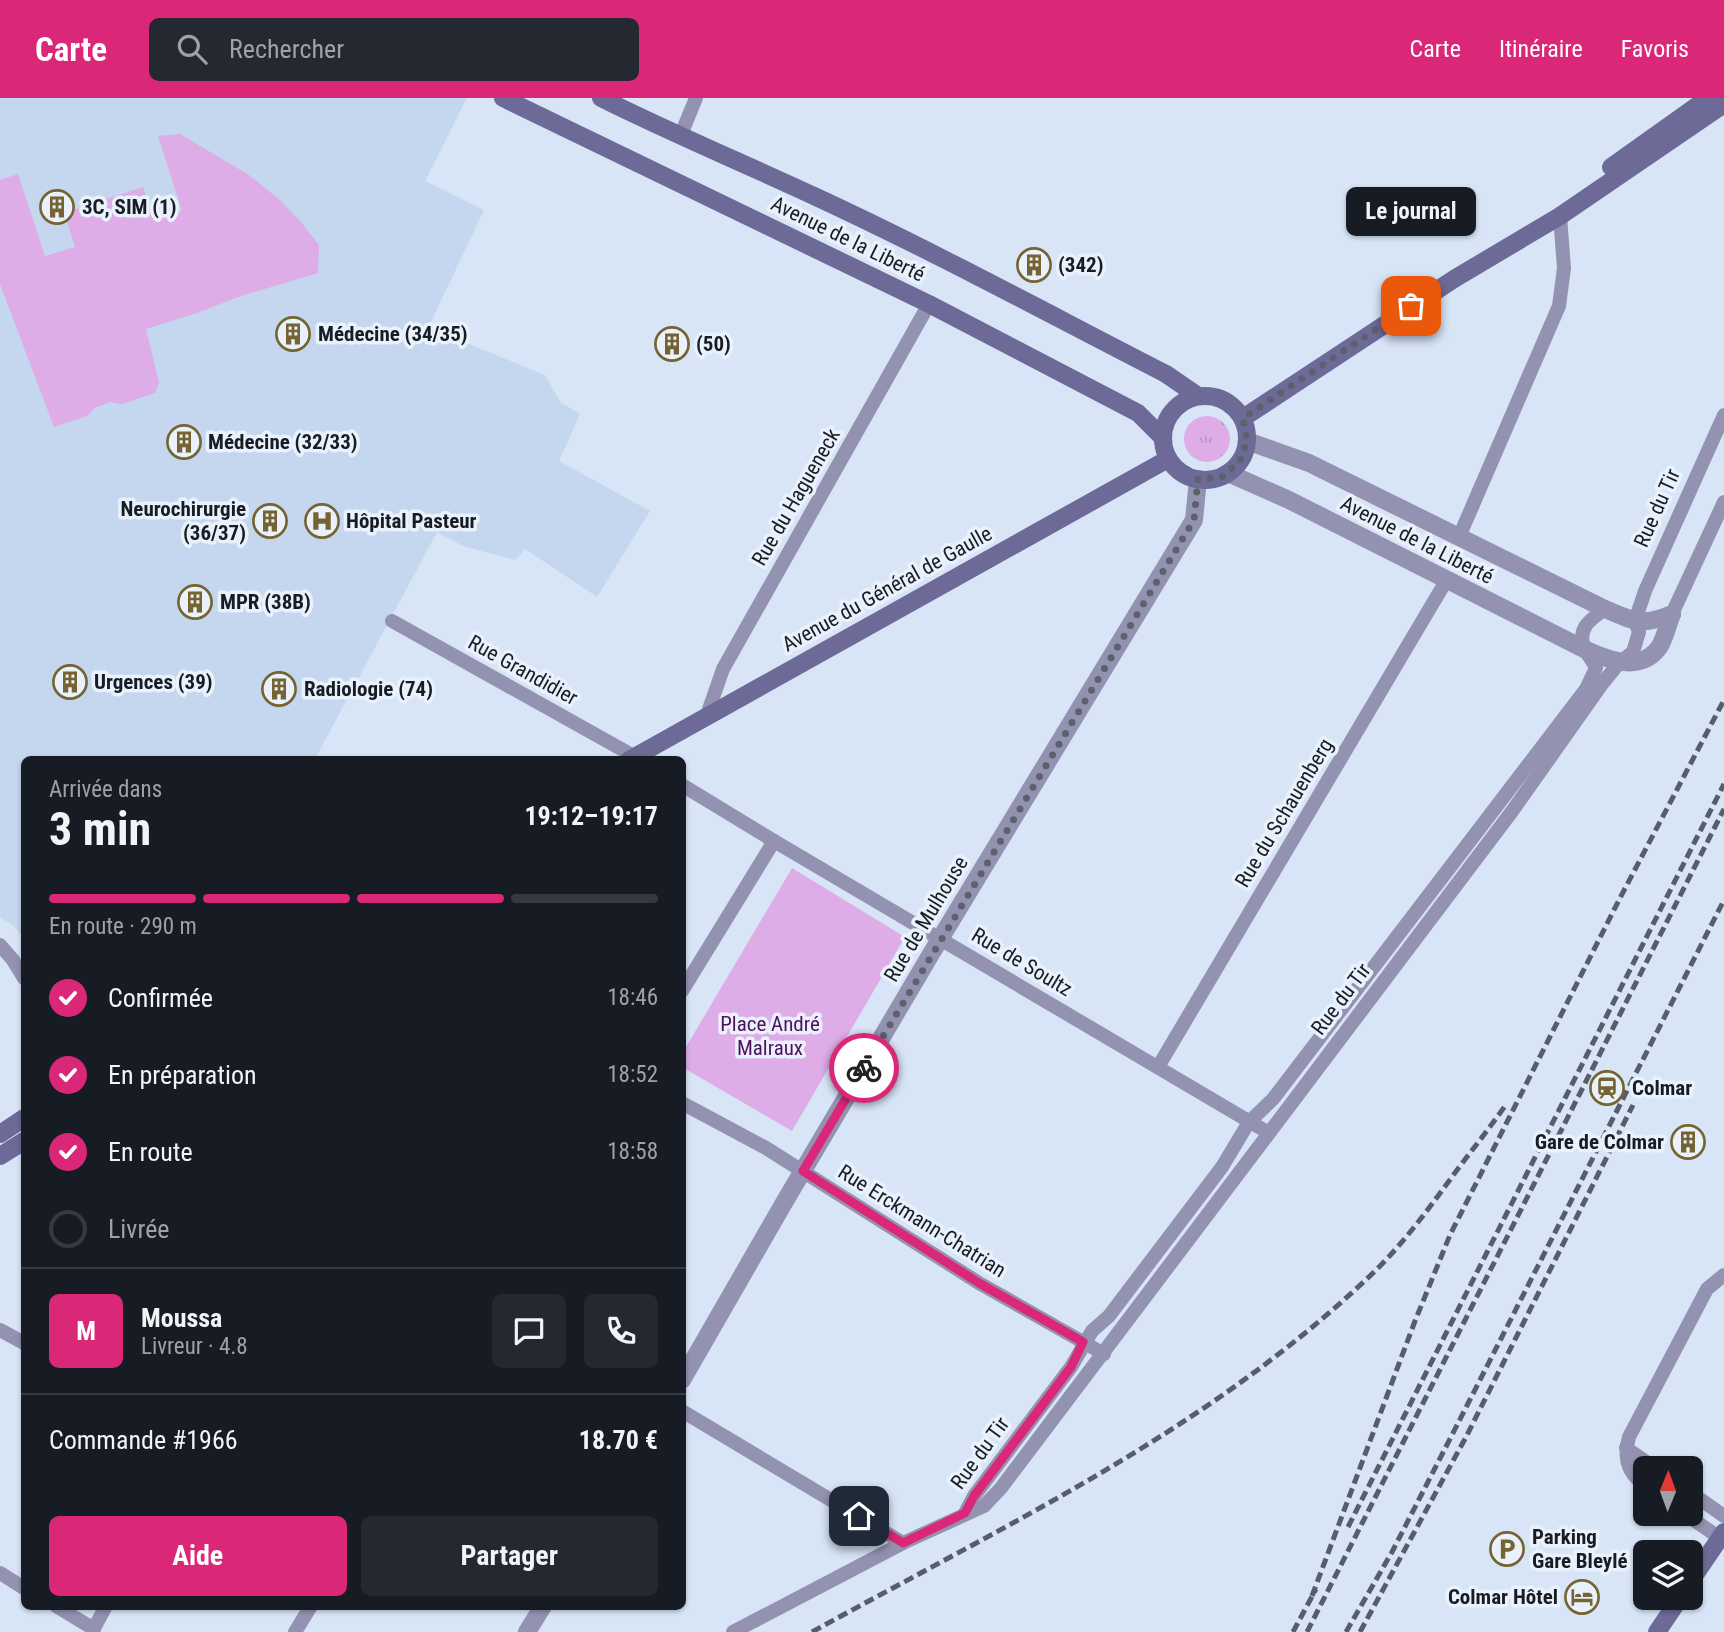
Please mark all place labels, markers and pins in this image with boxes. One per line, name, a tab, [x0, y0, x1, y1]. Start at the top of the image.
callout: Le journal	[1346, 187, 1476, 236]
building icon: 3C, SIM (1)	[38, 188, 76, 226]
place label: 3C, SIM (1)	[82, 195, 177, 219]
building icon: (342)	[1015, 246, 1053, 284]
place label: (342)	[1058, 253, 1103, 277]
pin	[1381, 276, 1441, 336]
building icon: Médecine (34/35)	[274, 315, 312, 353]
place label: Médecine (34/35)	[318, 322, 468, 346]
building icon: (50)	[653, 325, 691, 363]
place label: (50)	[696, 332, 731, 356]
building icon: Médecine (32/33)	[165, 423, 203, 461]
place label: Médecine (32/33)	[208, 430, 358, 454]
place label: Neurochirurgie (36/37)	[120, 497, 246, 545]
building icon: Neurochirurgie (36/37)	[251, 502, 289, 540]
hospital icon: Hôpital Pasteur	[303, 502, 341, 540]
place label: Hôpital Pasteur	[346, 509, 477, 533]
building icon: MPR (38B)	[176, 583, 214, 621]
place label: MPR (38B)	[220, 590, 311, 614]
building icon: Urgences (39)	[51, 663, 89, 701]
place label: Urgences (39)	[94, 670, 213, 694]
building icon: Radiologie (74)	[260, 670, 298, 708]
place label: Radiologie (74)	[304, 677, 433, 701]
station icon: Colmar	[1588, 1069, 1626, 1107]
place label: Colmar	[1632, 1076, 1692, 1100]
building icon: Gare de Colmar	[1669, 1123, 1707, 1161]
place label: Gare de Colmar	[1535, 1130, 1664, 1154]
pin	[829, 1486, 889, 1546]
place label: Parking Gare Bleylé	[1532, 1525, 1628, 1573]
parking icon: Parking Gare Bleylé	[1488, 1530, 1526, 1568]
hotel icon: Colmar Hôtel	[1563, 1578, 1601, 1616]
place label: Colmar Hôtel	[1448, 1585, 1558, 1609]

